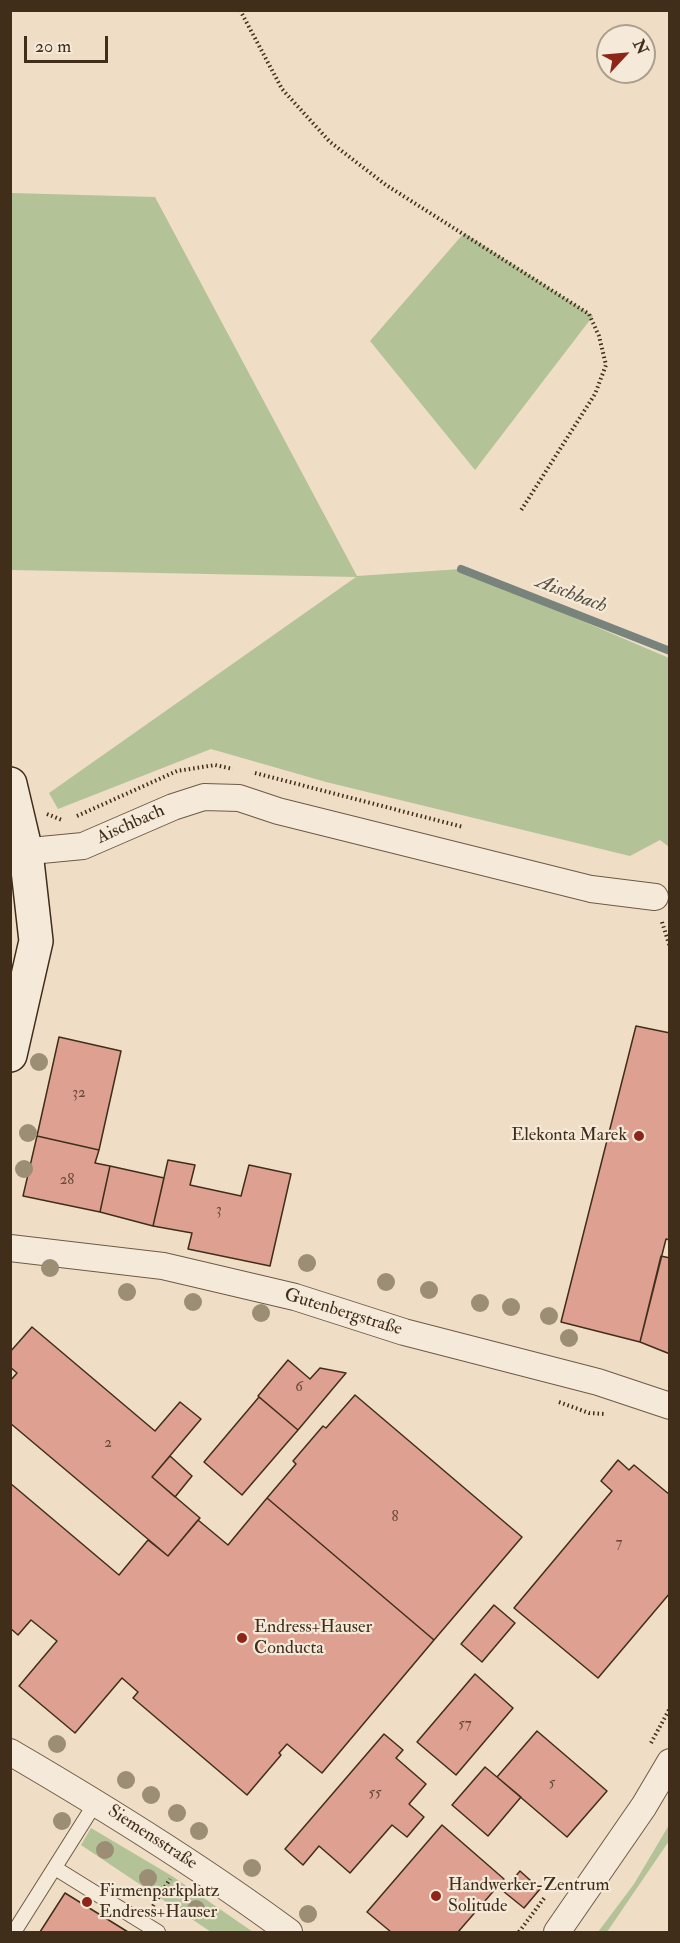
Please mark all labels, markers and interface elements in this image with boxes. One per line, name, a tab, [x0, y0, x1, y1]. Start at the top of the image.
scale bar	[27, 24, 111, 62]
north arrow	[596, 24, 656, 84]
text: 20 m	[35, 35, 71, 58]
text: N	[628, 36, 653, 58]
water label: Aischbach	[532, 571, 610, 619]
street label: Aischbach	[94, 801, 168, 849]
house number: 32	[72, 1085, 86, 1103]
place label: Elekonta Marek	[511, 1125, 627, 1147]
marker: Elekonta Marek	[632, 1129, 646, 1143]
house number: 28	[60, 1172, 74, 1190]
house number: 3	[216, 1202, 222, 1220]
street label: Gutenbergstraße	[281, 1285, 405, 1341]
house number: 6	[295, 1379, 303, 1397]
house number: 2	[104, 1435, 112, 1453]
house number: 8	[391, 1509, 399, 1527]
house number: 7	[616, 1535, 622, 1553]
place label: Endress+Hauser Conducta	[254, 1617, 372, 1660]
marker: Endress+Hauser Conducta	[235, 1631, 249, 1645]
house number: 57	[458, 1716, 472, 1734]
house number: 5	[549, 1775, 555, 1793]
house number: 55	[368, 1785, 382, 1803]
street label: Siemensstraße	[103, 1801, 201, 1875]
place label: Handwerker-Zentrum Solitude	[448, 1875, 610, 1918]
place label: Firmenparkplatz Endress+Hauser	[99, 1881, 219, 1924]
marker: Handwerker-Zentrum Solitude	[429, 1889, 443, 1903]
marker: Firmenparkplatz Endress+Hauser	[80, 1895, 94, 1909]

